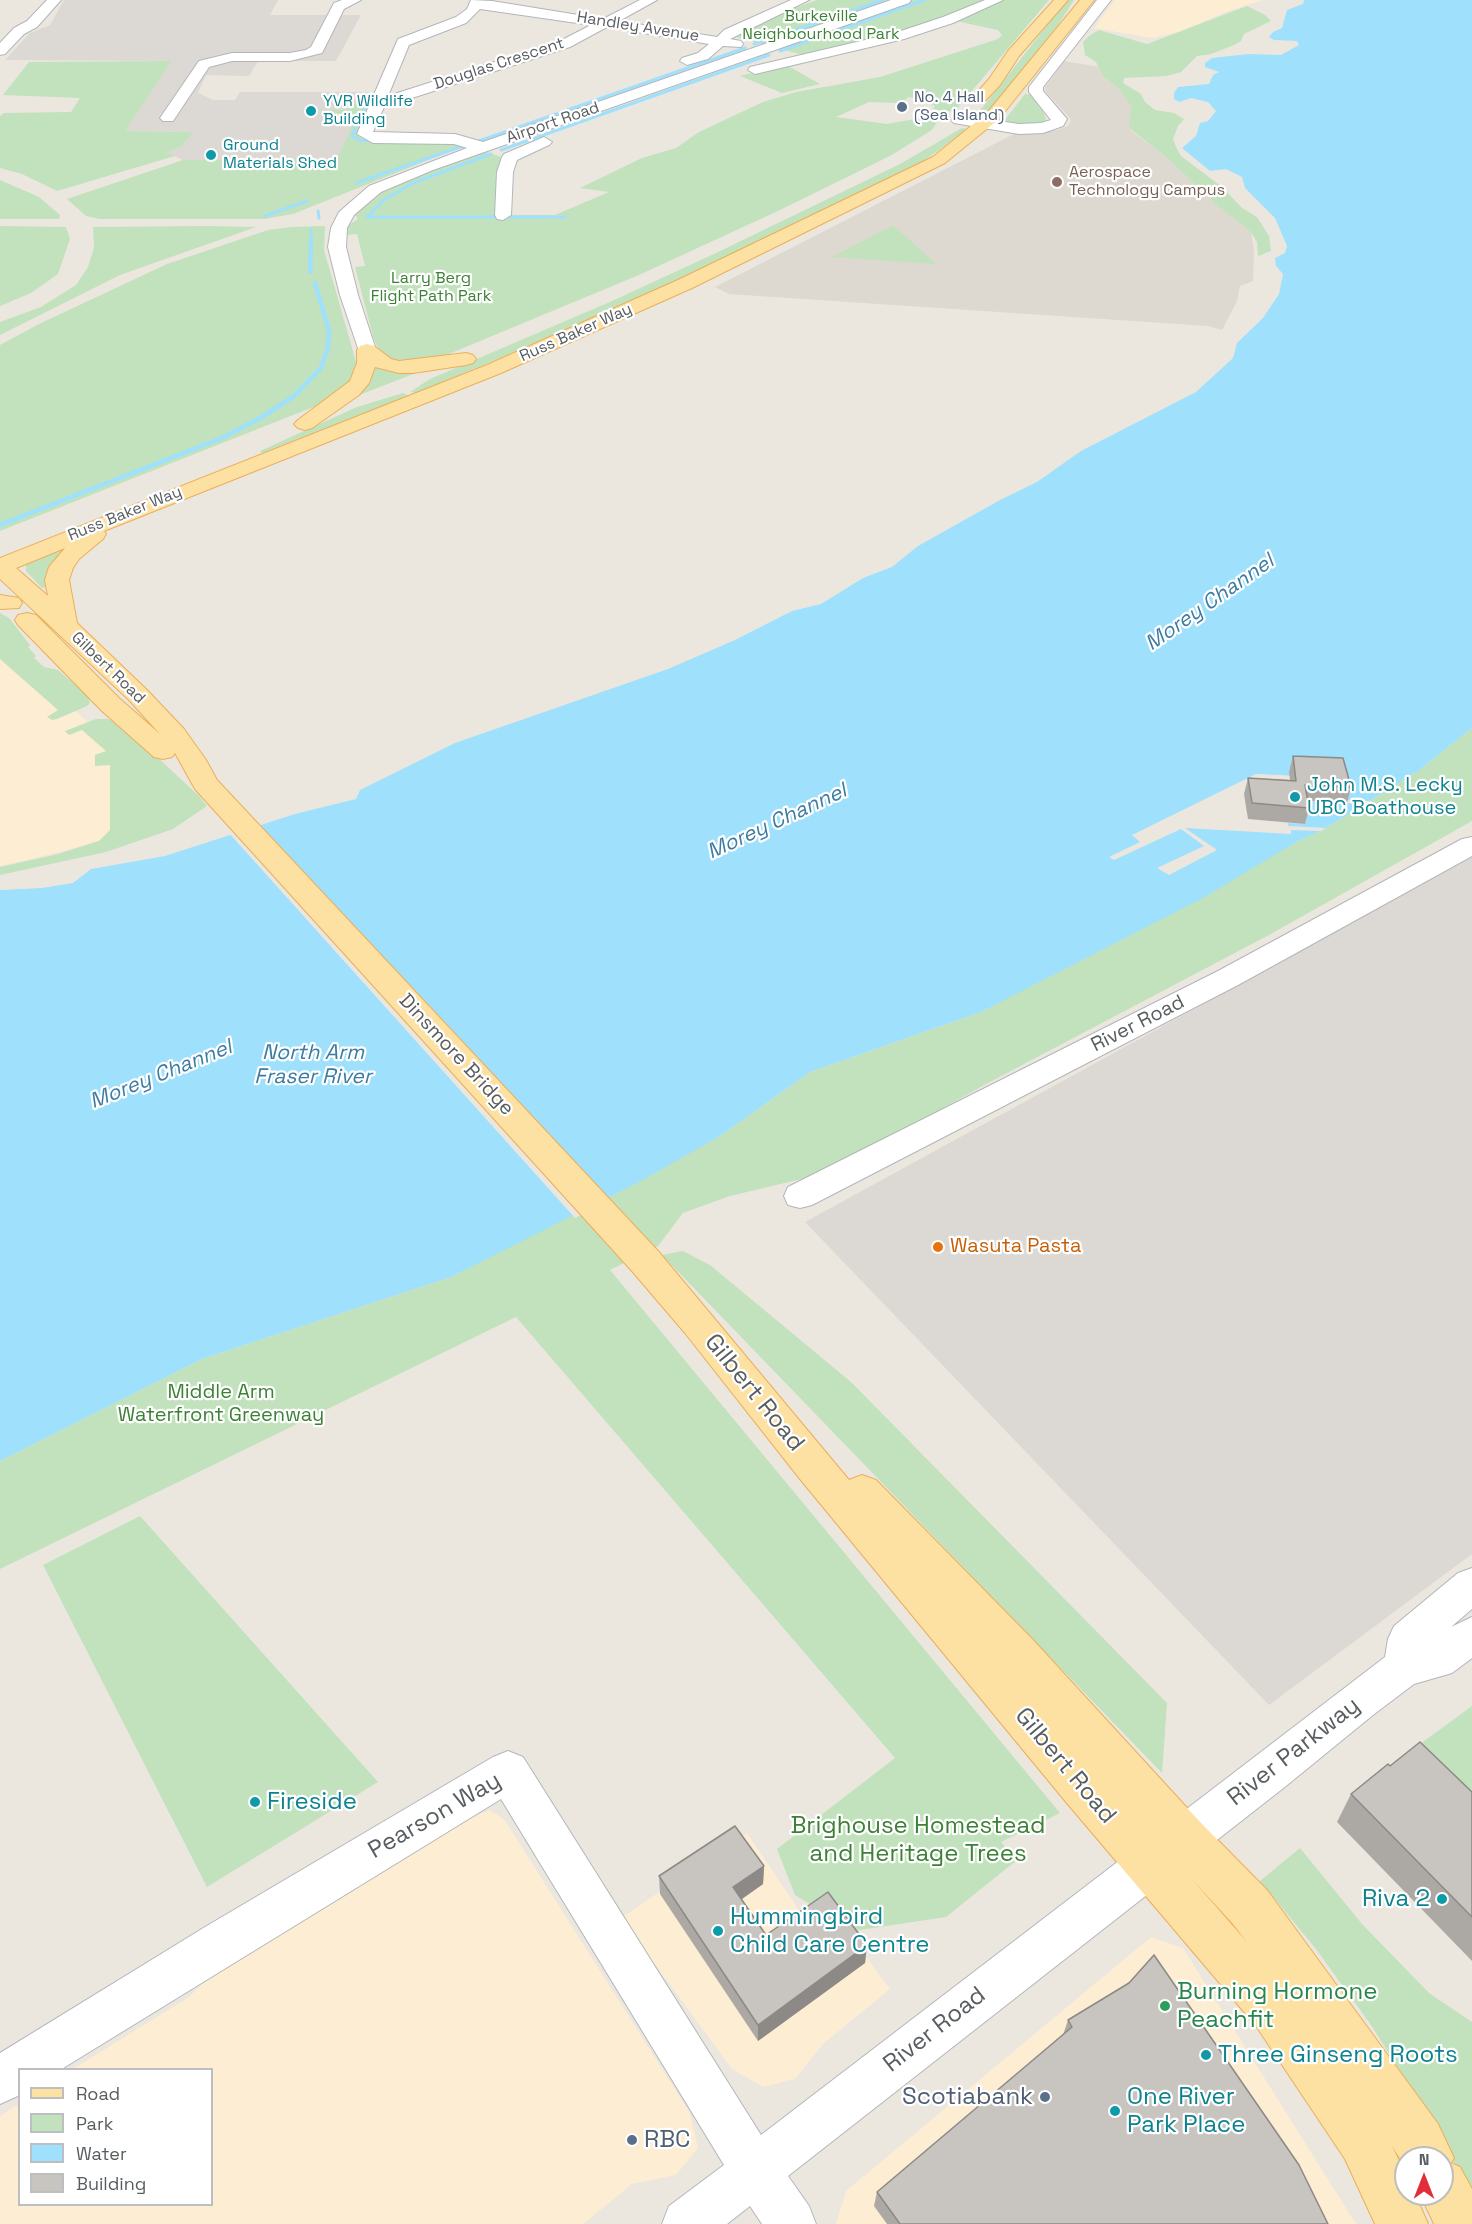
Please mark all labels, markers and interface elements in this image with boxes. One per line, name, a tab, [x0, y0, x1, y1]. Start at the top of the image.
park label: Burkeville Neighbourhood Park	[742, 7, 900, 45]
street label: Handley Avenue	[575, 8, 701, 46]
street label: Douglas Crescent	[431, 34, 567, 94]
place label: No. 4 Hall (Sea Island)	[914, 88, 1004, 126]
place label: YVR Wildlife Building	[323, 92, 413, 130]
street label: Airport Road	[504, 98, 602, 148]
marker: No. 4 Hall (Sea Island)	[895, 100, 909, 114]
marker: YVR Wildlife Building	[304, 104, 318, 118]
place label: Ground Materials Shed	[223, 136, 337, 174]
marker: Ground Materials Shed	[204, 148, 218, 162]
place label: Aerospace Technology Campus	[1069, 163, 1225, 201]
marker: Aerospace Technology Campus	[1050, 175, 1064, 189]
park label: Larry Berg Flight Path Park	[371, 269, 491, 307]
street label: Russ Baker Way	[517, 300, 635, 366]
street label: Russ Baker Way	[65, 482, 185, 546]
water label: Morey Channel	[1141, 549, 1279, 657]
street label: Gilbert Road	[67, 628, 149, 708]
place label: John M.S. Lecky UBC Boathouse	[1307, 774, 1463, 821]
water label: Morey Channel	[703, 779, 851, 865]
marker: John M.S. Lecky UBC Boathouse	[1288, 790, 1302, 804]
street label: Dinsmore Bridge	[393, 989, 519, 1121]
street label: River Road	[1087, 990, 1189, 1058]
water label: Morey Channel	[86, 1035, 236, 1115]
water label: North Arm Fraser River	[254, 1040, 372, 1090]
place label: Wasuta Pasta	[950, 1235, 1081, 1259]
marker: Wasuta Pasta	[931, 1240, 945, 1254]
street label: Gilbert Road	[698, 1329, 810, 1457]
park label: Middle Arm Waterfront Greenway	[118, 1381, 324, 1428]
street label: River Parkway	[1222, 1691, 1366, 1813]
street label: Gilbert Road	[1008, 1702, 1122, 1830]
street label: Pearson Way	[364, 1766, 506, 1866]
place label: Fireside	[267, 1788, 357, 1816]
marker: Fireside	[248, 1795, 262, 1809]
park label: Brighouse Homestead and Heritage Trees	[790, 1812, 1046, 1868]
place label: Riva 2	[1362, 1885, 1430, 1913]
marker: Riva 2	[1435, 1892, 1449, 1906]
place label: Hummingbird Child Care Centre	[730, 1903, 930, 1959]
marker: Hummingbird Child Care Centre	[711, 1924, 725, 1938]
place label: Burning Hormone Peachfit	[1177, 1978, 1377, 2034]
street label: River Road	[878, 1981, 992, 2079]
marker: Burning Hormone Peachfit	[1158, 1999, 1172, 2013]
place label: Three Ginseng Roots	[1218, 2041, 1458, 2069]
marker: Three Ginseng Roots	[1199, 2048, 1213, 2062]
legend	[18, 2068, 213, 2206]
text: Road	[76, 2082, 120, 2105]
place label: Scotiabank	[902, 2083, 1033, 2111]
place label: One River Park Place	[1127, 2083, 1245, 2139]
marker: Scotiabank	[1038, 2090, 1052, 2104]
marker: One River Park Place	[1108, 2104, 1122, 2118]
text: Park	[76, 2112, 113, 2135]
place label: RBC	[644, 2126, 690, 2154]
marker: RBC	[625, 2133, 639, 2147]
text: Water	[76, 2142, 127, 2165]
north arrow	[1394, 2146, 1454, 2206]
text: N	[1419, 2149, 1429, 2170]
text: Building	[76, 2172, 146, 2195]

